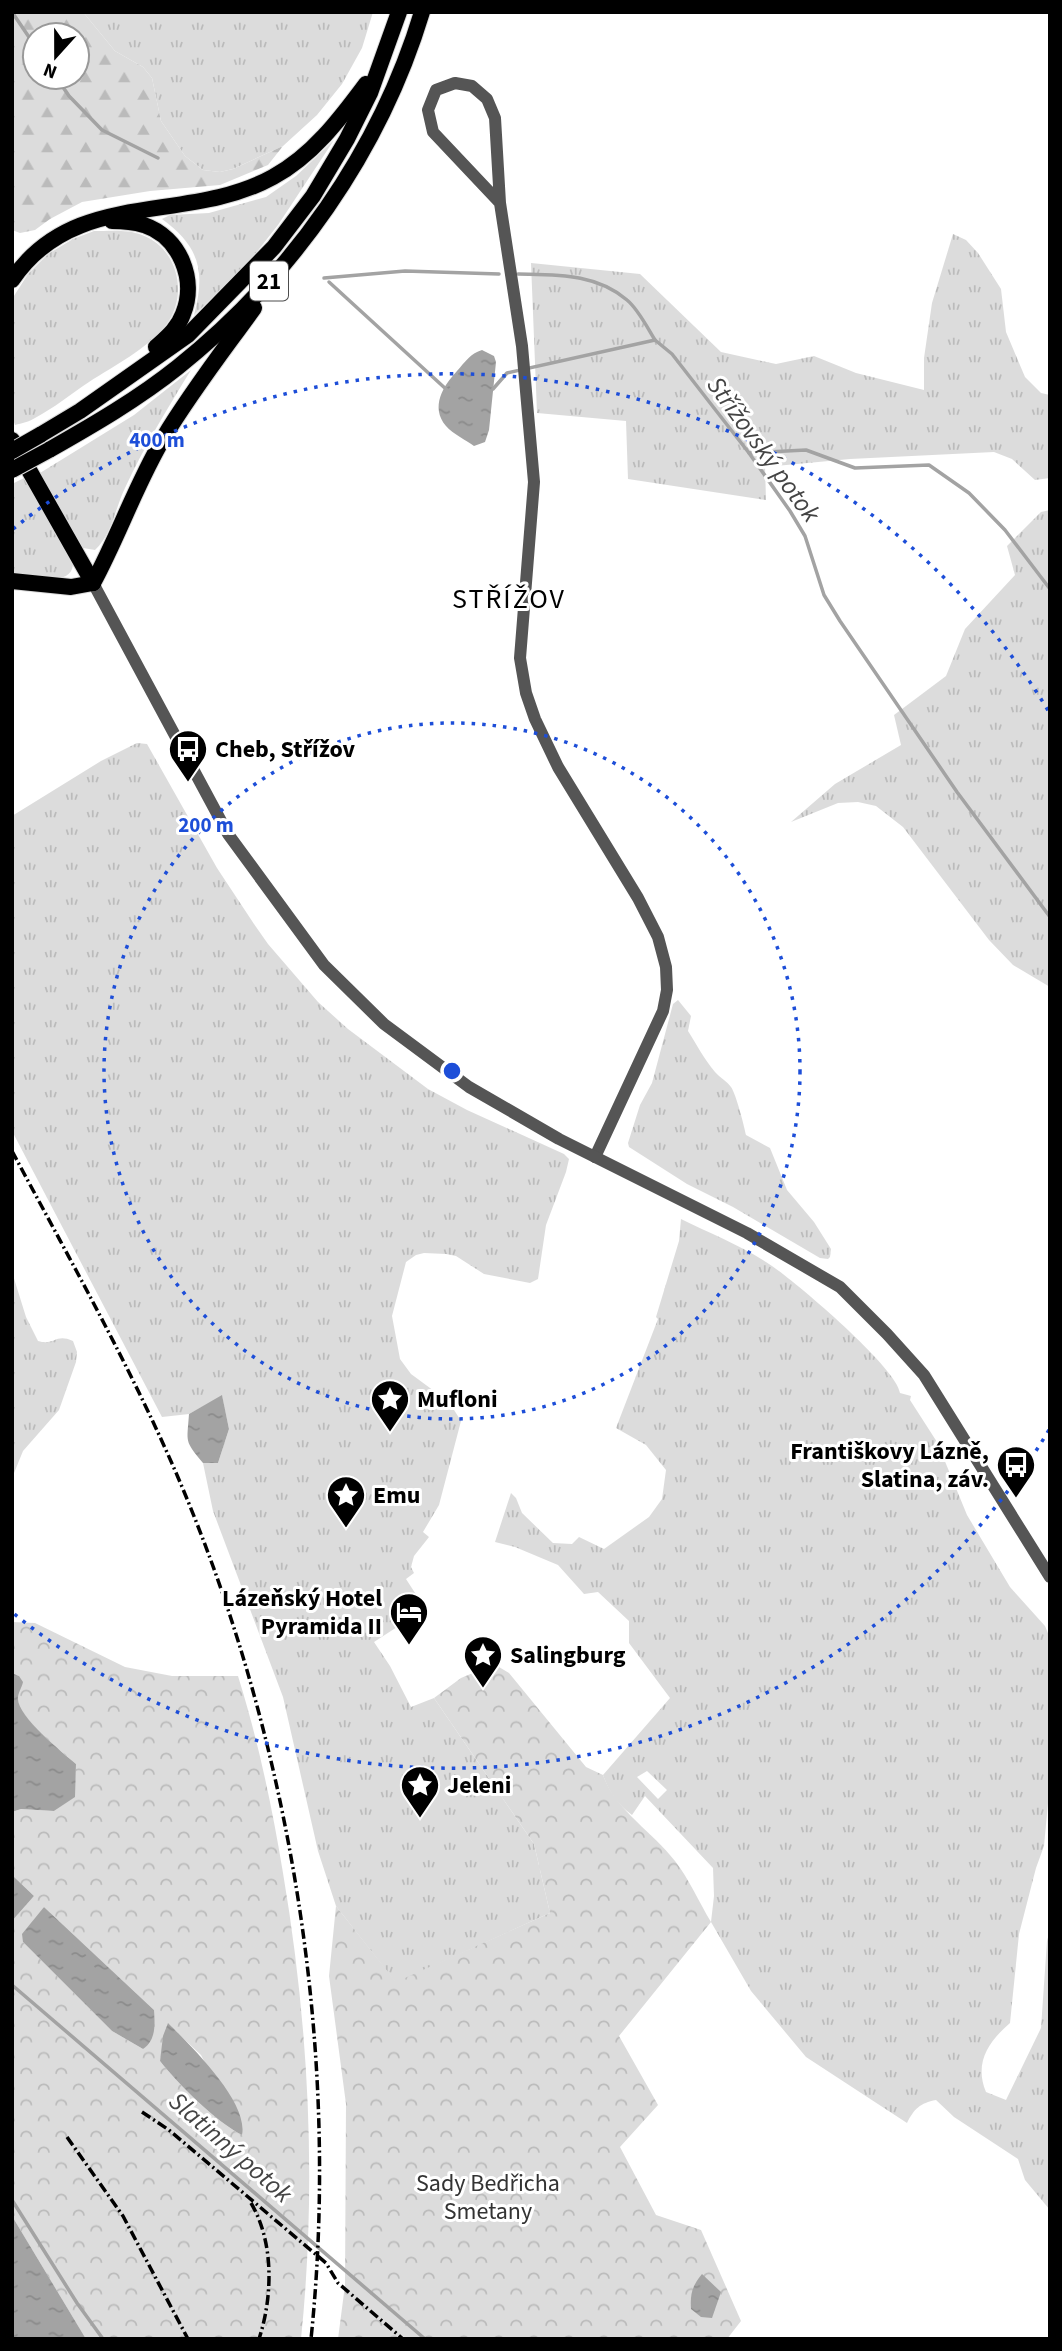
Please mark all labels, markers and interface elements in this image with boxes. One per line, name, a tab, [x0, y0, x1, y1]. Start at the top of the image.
north arrow	[21, 21, 91, 91]
text: N	[40, 56, 61, 85]
road number: 21	[250, 262, 288, 300]
water label: Střížovský potok	[698, 369, 830, 530]
text: 400 m	[129, 425, 185, 455]
district label: STŘÍŽOV	[452, 579, 566, 619]
bus stop icon: Cheb, Střížov	[167, 728, 209, 783]
place label: Cheb, Střížov	[215, 732, 356, 767]
text: 200 m	[178, 810, 234, 840]
centre of rings	[440, 1059, 464, 1083]
place icon: Mufloni	[369, 1378, 411, 1433]
place label: Mufloni	[417, 1382, 498, 1417]
place label: Františkovy Lázně, Slatina, záv.	[790, 1434, 989, 1497]
bus stop icon: Františkovy Lázně, Slatina, záv.	[995, 1444, 1037, 1499]
place icon: Emu	[325, 1474, 367, 1529]
place label: Emu	[373, 1478, 420, 1513]
place label: Lázeňský Hotel Pyramida II	[222, 1581, 382, 1644]
hotel icon: Lázeňský Hotel Pyramida II	[388, 1591, 430, 1646]
place icon: Salingburg	[462, 1634, 504, 1689]
place label: Salingburg	[510, 1638, 626, 1673]
place icon: Jeleni	[399, 1764, 441, 1819]
place label: Jeleni	[447, 1768, 511, 1803]
water label: Slatinný potok	[161, 2083, 301, 2212]
park label: Sady Bedřicha Smetany	[416, 2166, 560, 2229]

